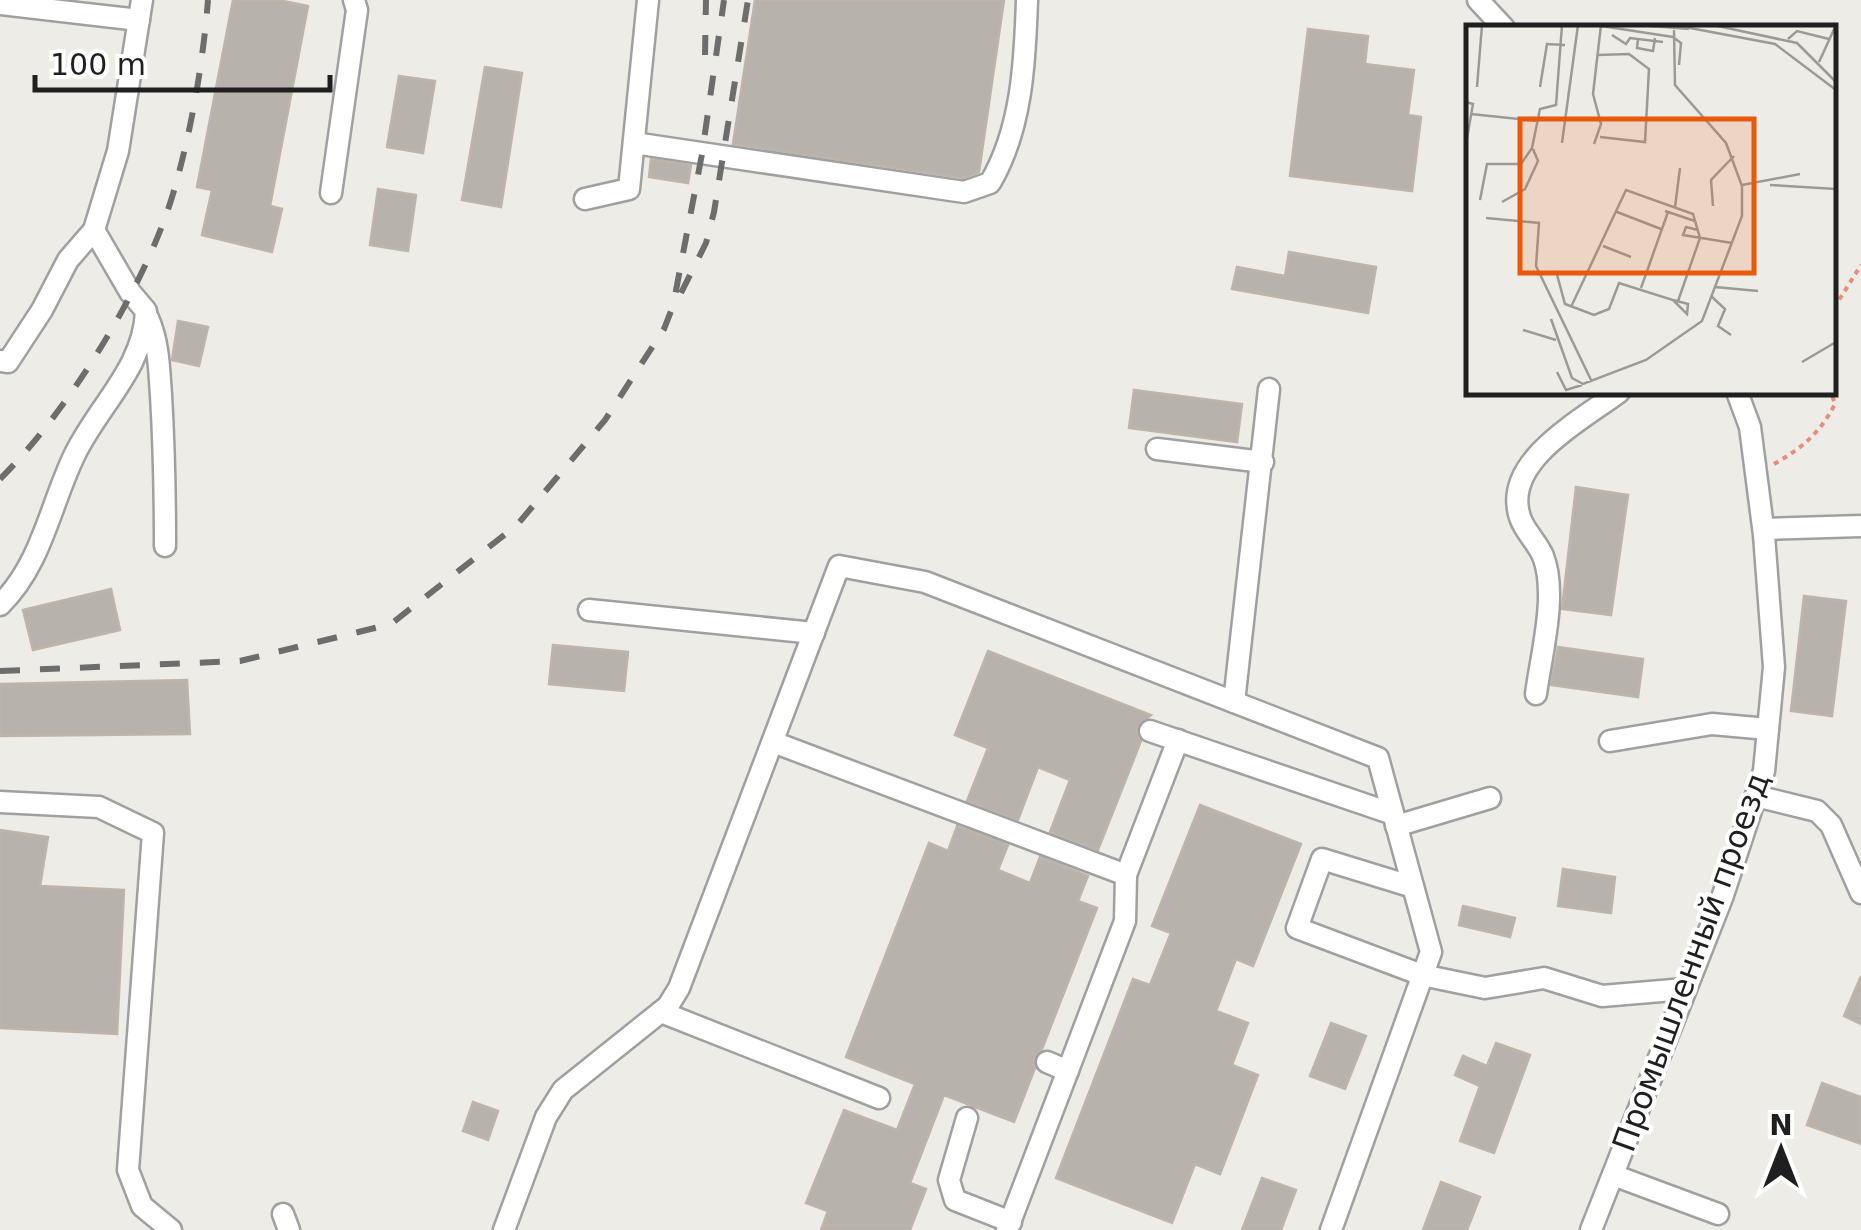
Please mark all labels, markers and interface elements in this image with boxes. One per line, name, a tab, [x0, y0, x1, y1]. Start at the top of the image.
inset map	[1466, 25, 1836, 395]
scale bar	[35, 30, 330, 92]
text: 100 m	[50, 47, 146, 82]
street label: Промышленный проезд	[1605, 767, 1777, 1157]
north arrow	[1731, 1100, 1831, 1200]
text: N	[1769, 1109, 1793, 1142]

